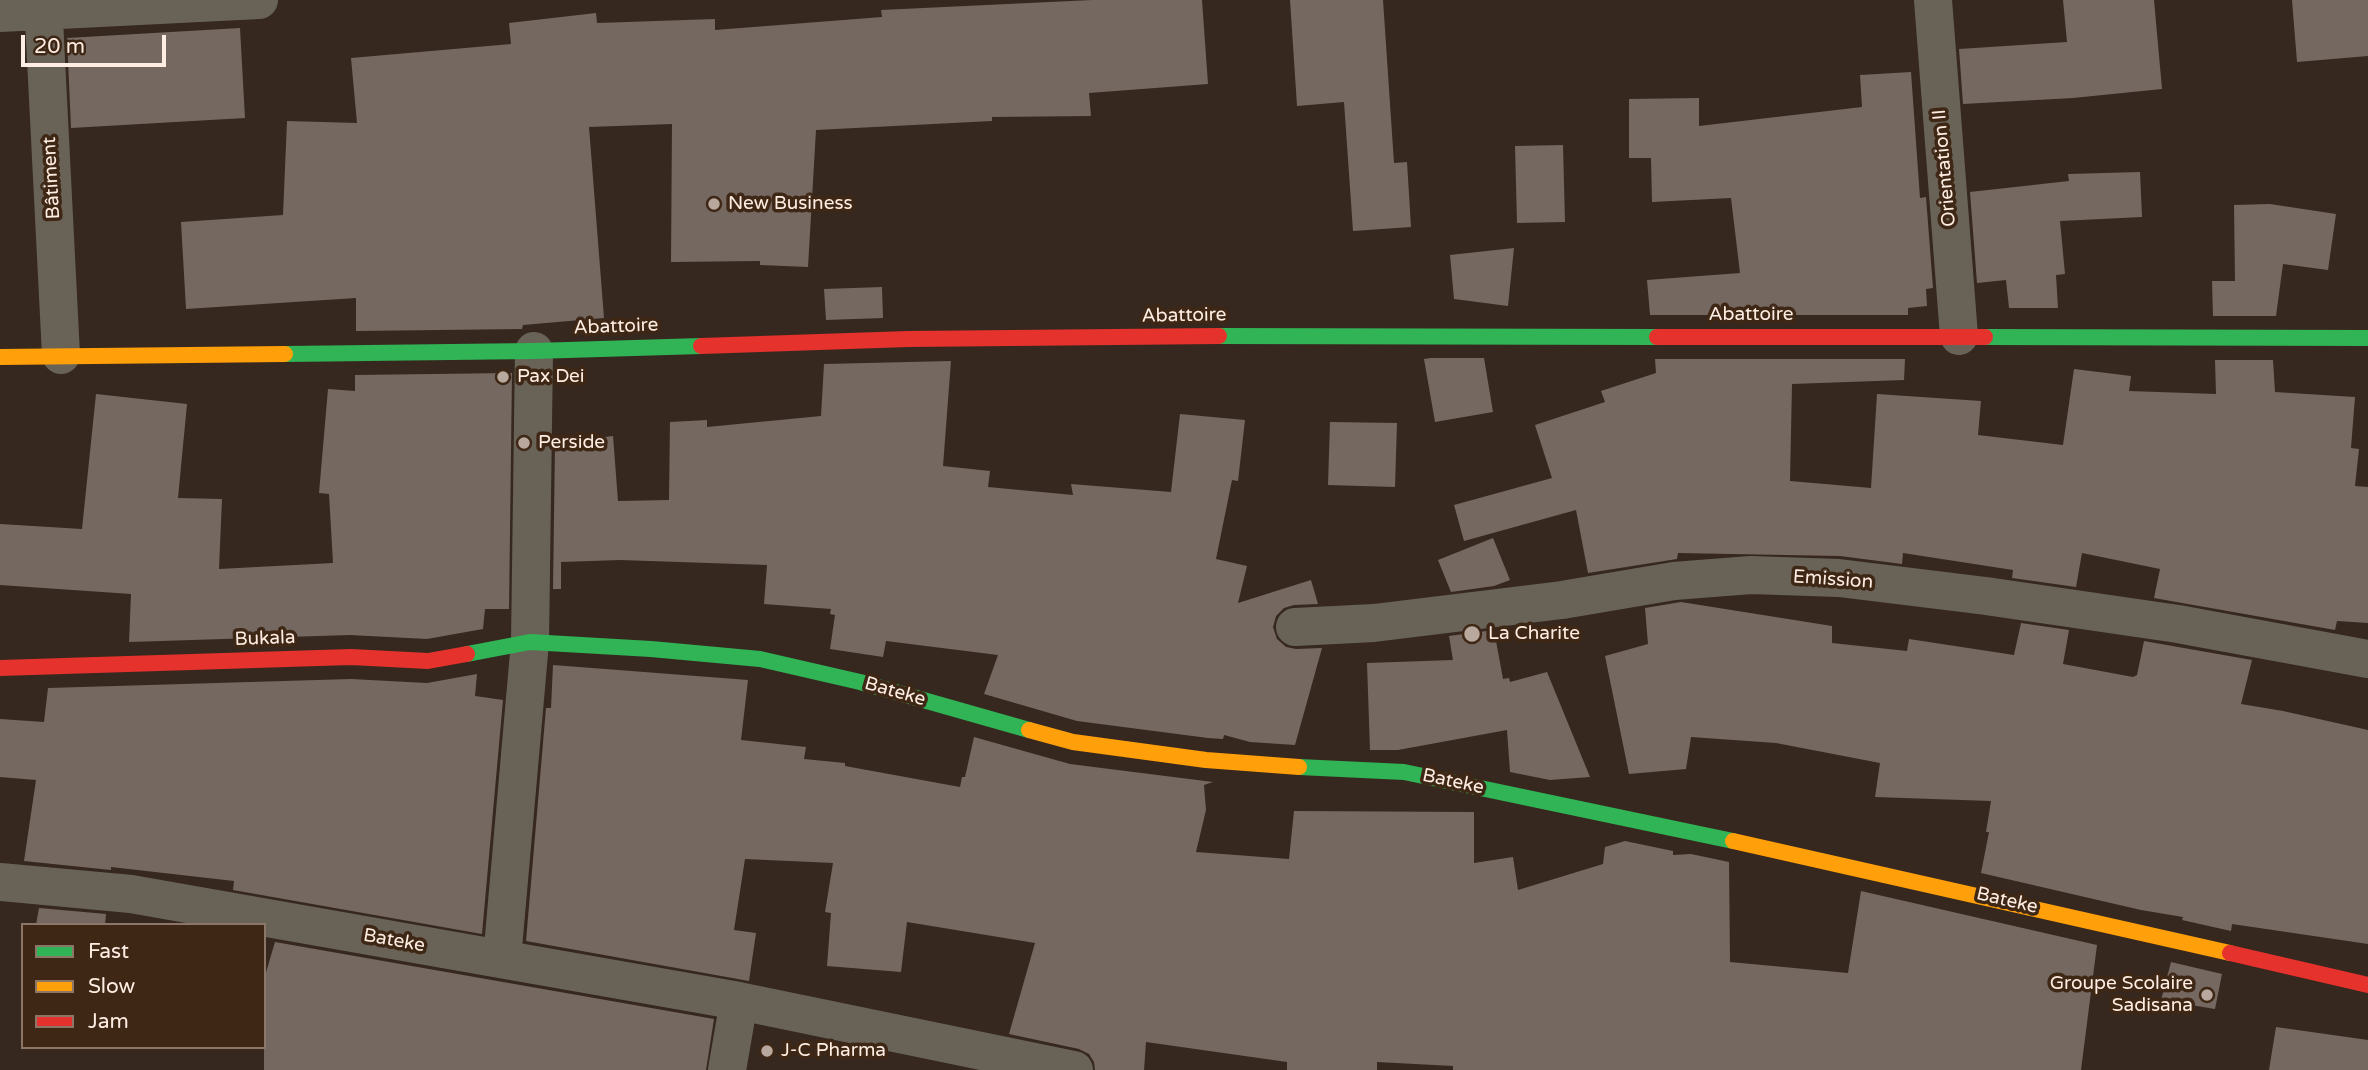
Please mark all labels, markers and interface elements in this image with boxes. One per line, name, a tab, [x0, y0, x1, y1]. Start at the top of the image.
scale bar	[24, 21, 170, 65]
text: 20 m	[34, 34, 85, 59]
street label: Orientation II	[1929, 108, 1961, 228]
street label: Bâtiment	[38, 136, 66, 220]
place label: New Business	[728, 193, 853, 215]
marker: New Business	[706, 196, 722, 212]
street label: Abattoire	[1141, 304, 1227, 328]
street label: Abattoire	[1709, 304, 1793, 326]
street label: Abattoire	[573, 314, 659, 340]
place label: Pax Dei	[517, 366, 585, 388]
marker: Pax Dei	[495, 369, 511, 385]
place label: Perside	[538, 432, 605, 454]
marker: Perside	[516, 435, 532, 451]
street label: Emission	[1792, 566, 1874, 594]
place label: La Charite	[1488, 623, 1580, 645]
marker: La Charite	[1462, 624, 1482, 644]
street label: Bukala	[234, 627, 296, 651]
street label: Bateke	[862, 672, 928, 712]
street label: Bateke	[1420, 764, 1486, 800]
street label: Bateke	[1974, 883, 2040, 919]
legend	[21, 923, 266, 1049]
street label: Bateke	[361, 924, 427, 958]
text: Fast	[88, 939, 129, 964]
place label: Groupe Scolaire Sadisana	[2050, 973, 2193, 1017]
text: Slow	[88, 974, 135, 999]
marker: Groupe Scolaire Sadisana	[2199, 987, 2215, 1003]
text: Jam	[88, 1009, 129, 1034]
place label: J-C Pharma	[781, 1040, 886, 1062]
marker: J-C Pharma	[759, 1043, 775, 1059]

